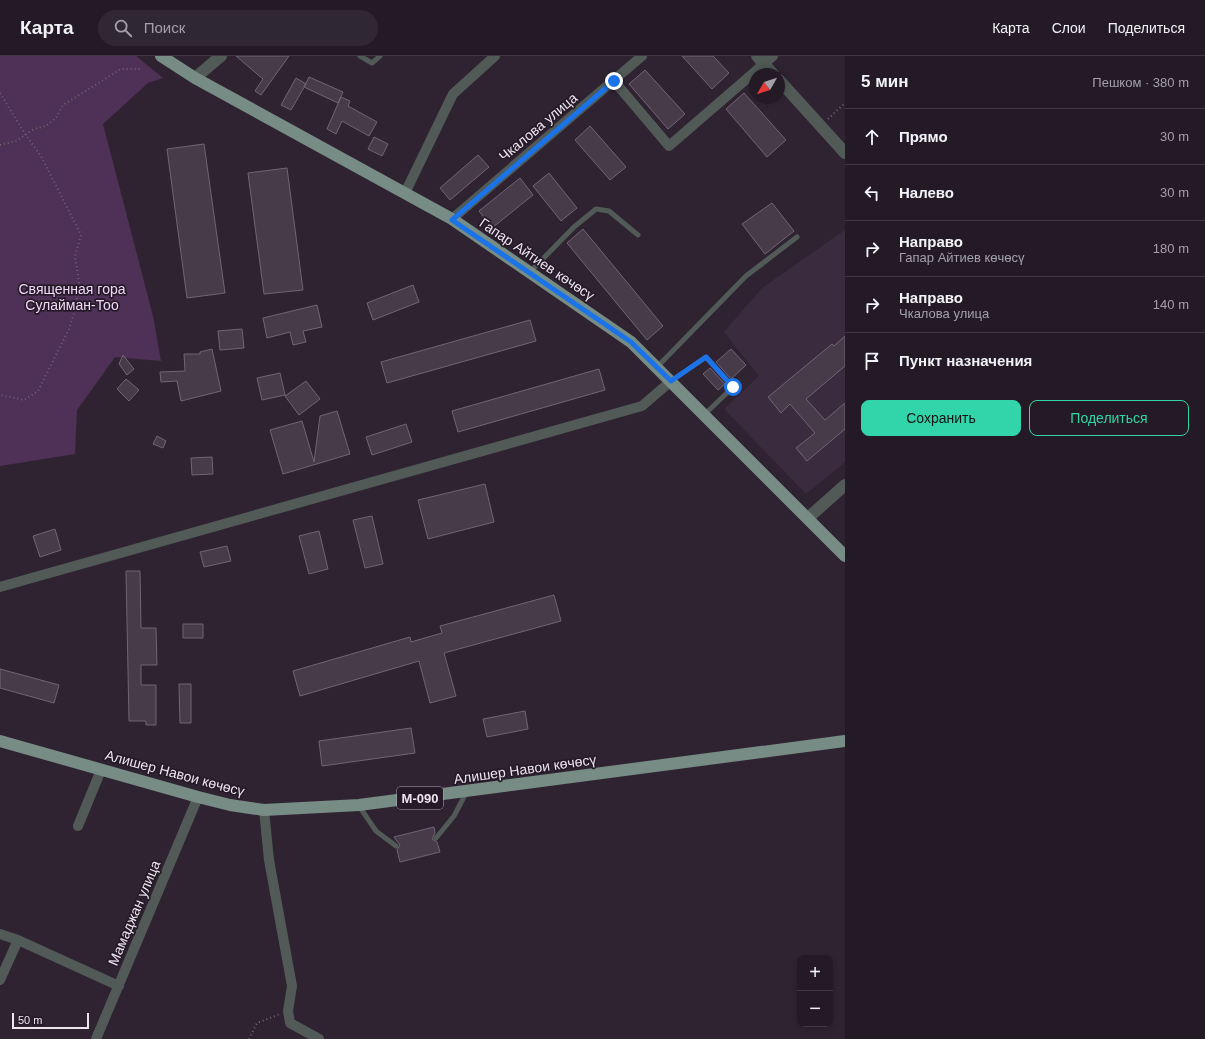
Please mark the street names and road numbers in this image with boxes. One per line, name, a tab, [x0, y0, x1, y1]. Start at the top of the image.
street label: Чкалова улица	[496, 90, 580, 164]
street label: Гапар Айтиев көчөсү	[477, 215, 597, 303]
street label: Алишер Навои көчөсү	[104, 747, 246, 799]
street label: Алишер Навои көчөсү	[453, 751, 597, 787]
road number: М-090	[397, 787, 443, 809]
street label: Мамаджан улица	[105, 858, 163, 968]

